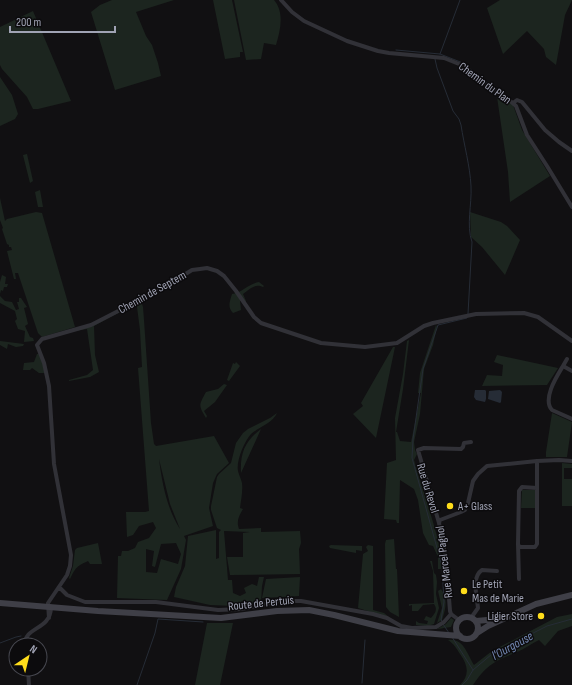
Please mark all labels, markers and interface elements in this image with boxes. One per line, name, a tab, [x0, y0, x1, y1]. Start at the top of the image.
scale bar	[10, 8, 115, 34]
text: 200 m	[16, 15, 42, 30]
street label: Chemin du Plan	[455, 59, 514, 108]
street label: Chemin de Septem	[116, 267, 189, 317]
street label: Rue du Revol	[413, 462, 442, 515]
place label: A+ Glass	[457, 499, 492, 514]
marker: A+ Glass	[445, 501, 455, 511]
street label: Rue Marcel Pagnol	[433, 525, 456, 599]
place label: Le Petit Mas de Marie	[472, 577, 524, 606]
marker: Le Petit Mas de Marie	[459, 586, 469, 596]
street label: Route de Pertuis	[227, 593, 295, 614]
place label: Ligier Store	[487, 609, 533, 624]
marker: Ligier Store	[536, 611, 546, 621]
water label: l'Ourgouse	[489, 628, 536, 664]
north arrow	[8, 637, 48, 677]
text: N	[27, 642, 40, 656]

